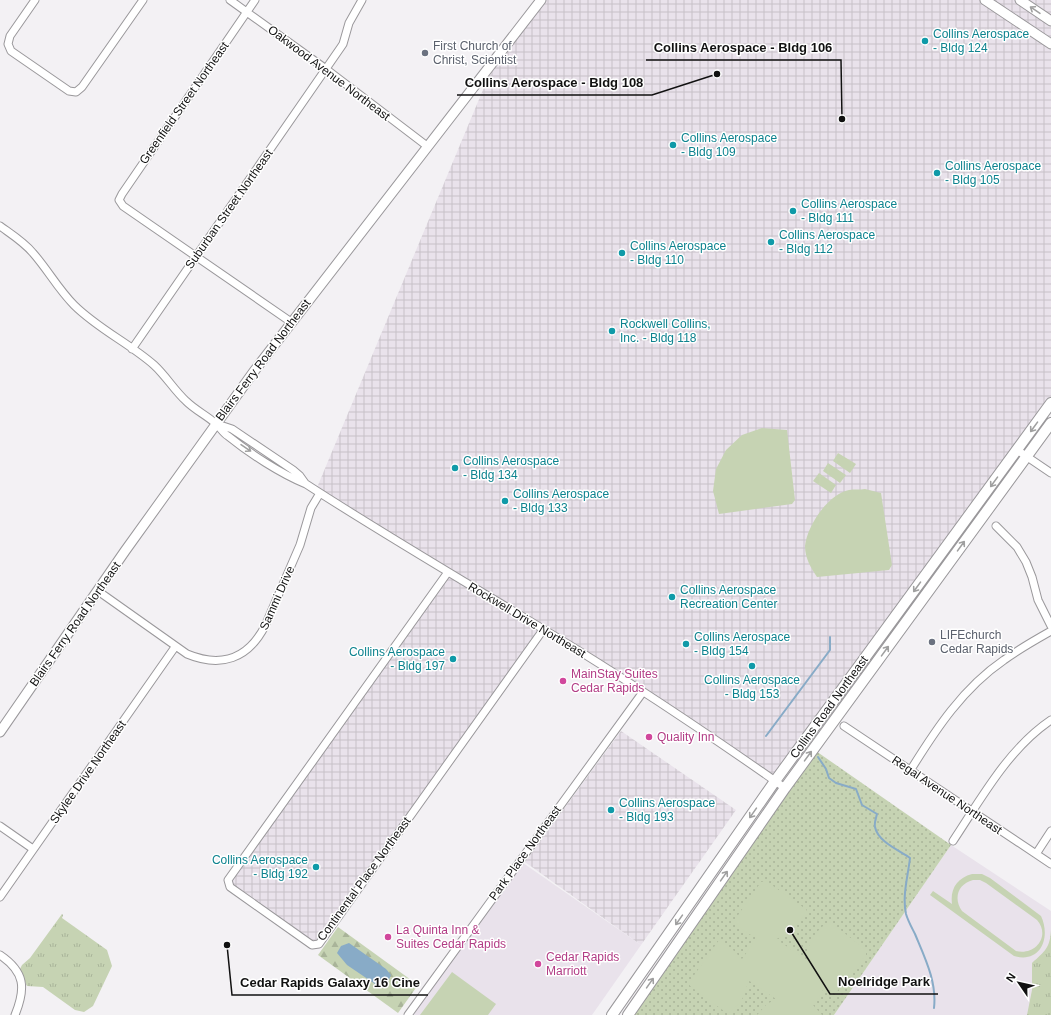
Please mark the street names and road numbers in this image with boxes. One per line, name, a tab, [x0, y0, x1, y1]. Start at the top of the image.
street label: Oakwood Avenue Northeast	[265, 23, 393, 124]
street label: Greenfield Street Northeast	[136, 39, 232, 167]
street label: Suburban Street Northeast	[182, 146, 276, 271]
street label: Blairs Ferry Road Northeast	[213, 296, 314, 424]
street label: Blairs Ferry Road Northeast	[27, 559, 124, 689]
street label: Sammi Drive	[257, 563, 297, 632]
street label: Rockwell Drive Northeast	[466, 579, 589, 661]
street label: Collins Road Northeast	[787, 652, 871, 761]
street label: Skylee Drive Northeast	[47, 717, 129, 826]
street label: Regal Avenue Northeast	[889, 753, 1005, 837]
street label: Park Place Northeast	[486, 802, 564, 903]
street label: Continental Place Northeast	[314, 814, 414, 944]

